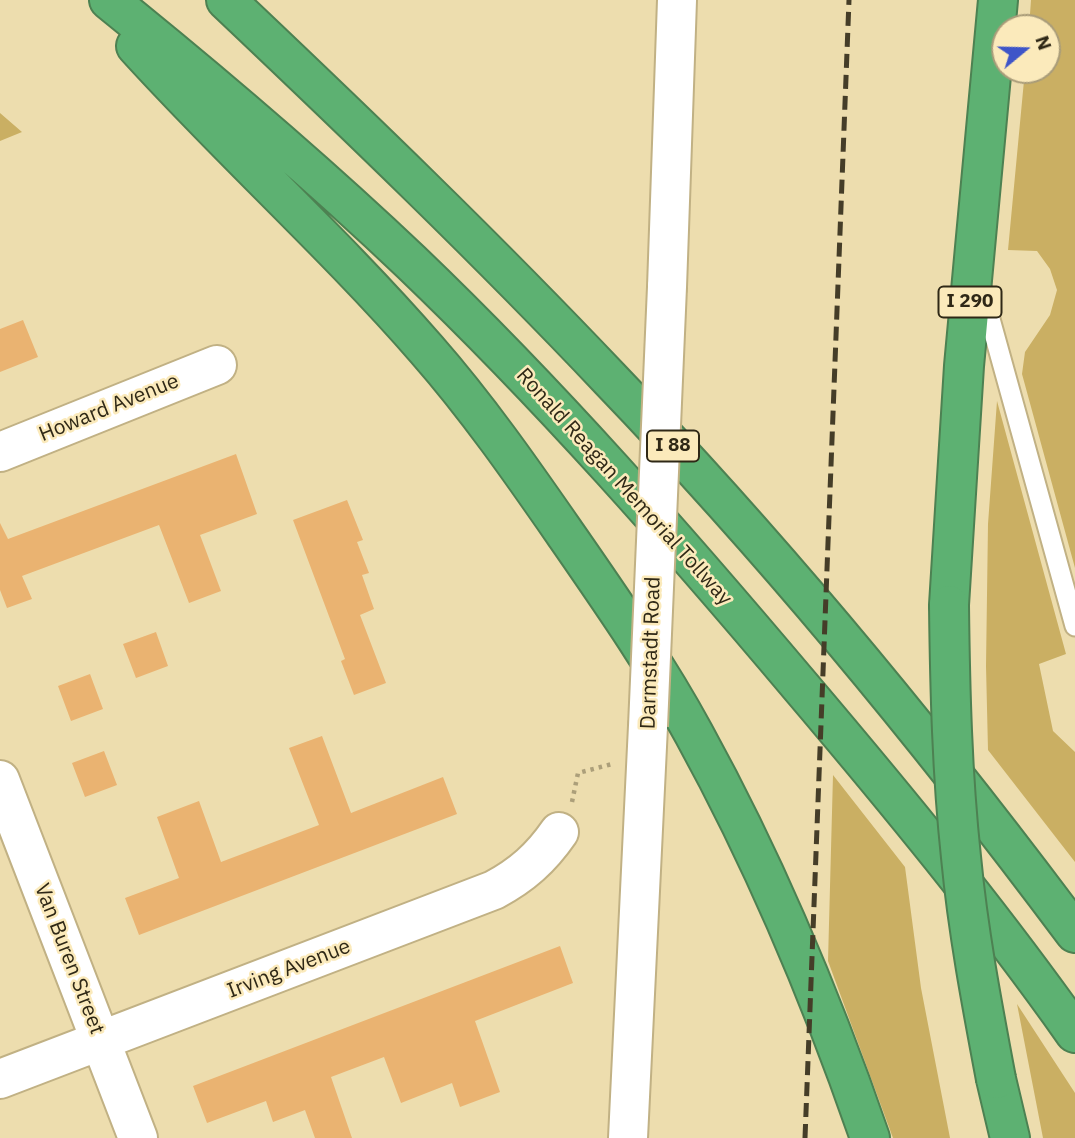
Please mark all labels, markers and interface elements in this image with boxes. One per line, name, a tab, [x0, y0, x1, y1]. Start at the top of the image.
north arrow	[991, 14, 1061, 84]
text: N	[1030, 32, 1058, 53]
road number: I 290	[939, 286, 1002, 318]
street label: Ronald Reagan Memorial Tollway	[511, 363, 737, 611]
street label: Howard Avenue	[35, 369, 183, 447]
road number: I 88	[647, 430, 699, 462]
street label: Darmstadt Road	[636, 576, 666, 730]
street label: Van Buren Street	[29, 880, 109, 1038]
street label: Irving Avenue	[224, 934, 354, 1004]

